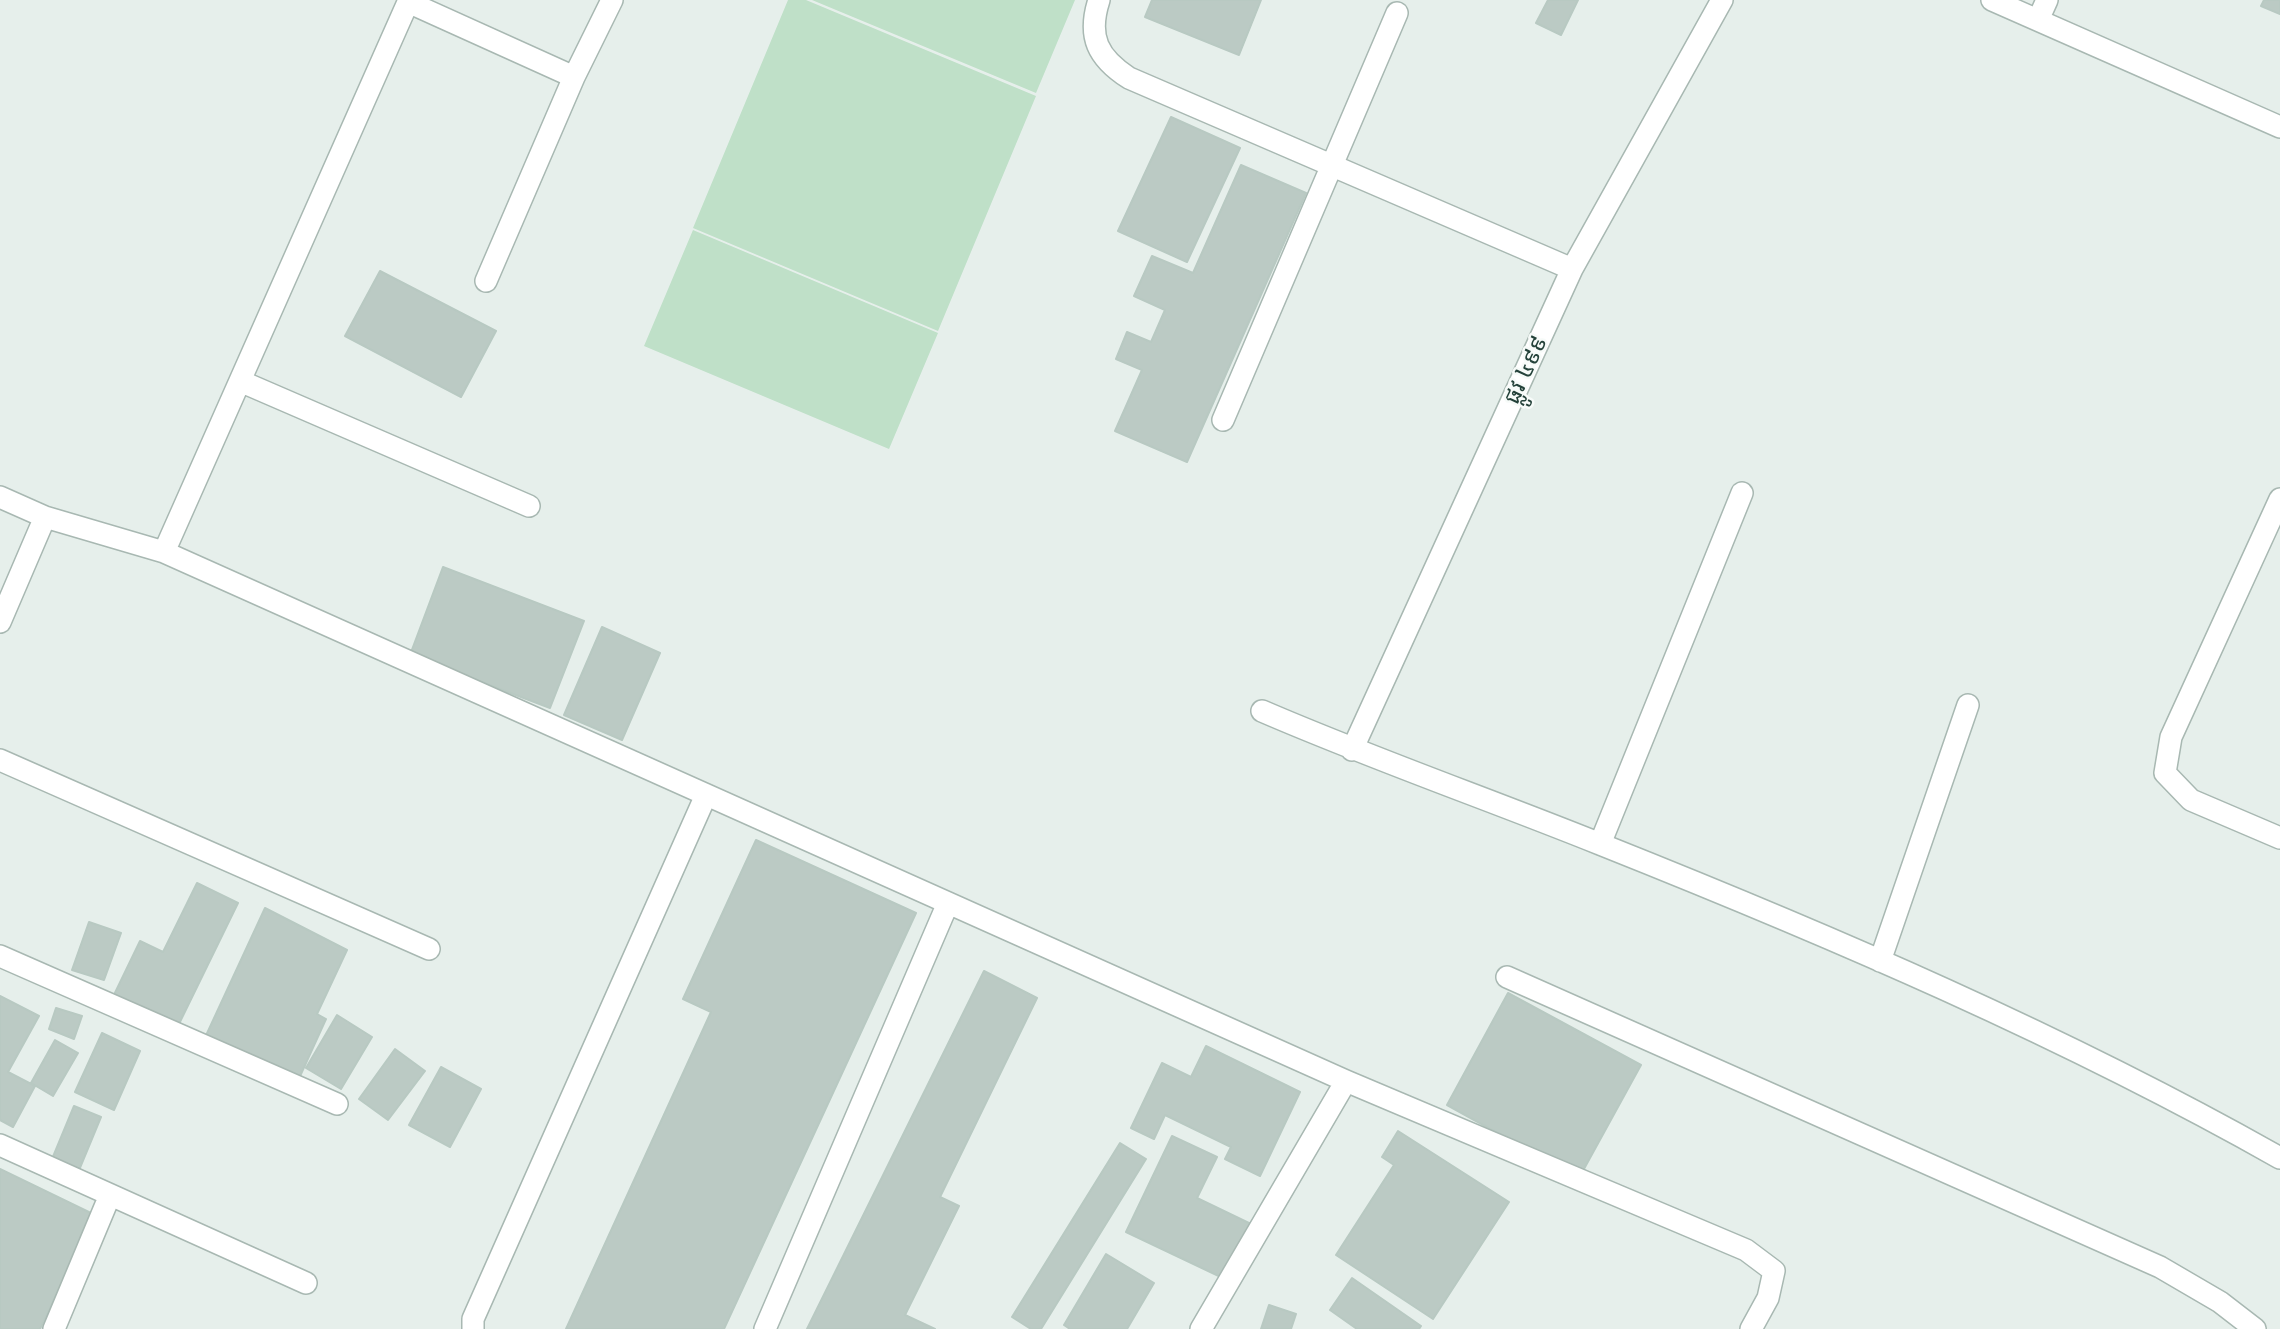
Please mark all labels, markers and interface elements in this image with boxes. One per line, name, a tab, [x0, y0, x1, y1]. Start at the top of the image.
street label: ផ្លូវ ៤៩៩	[1498, 331, 1554, 409]

